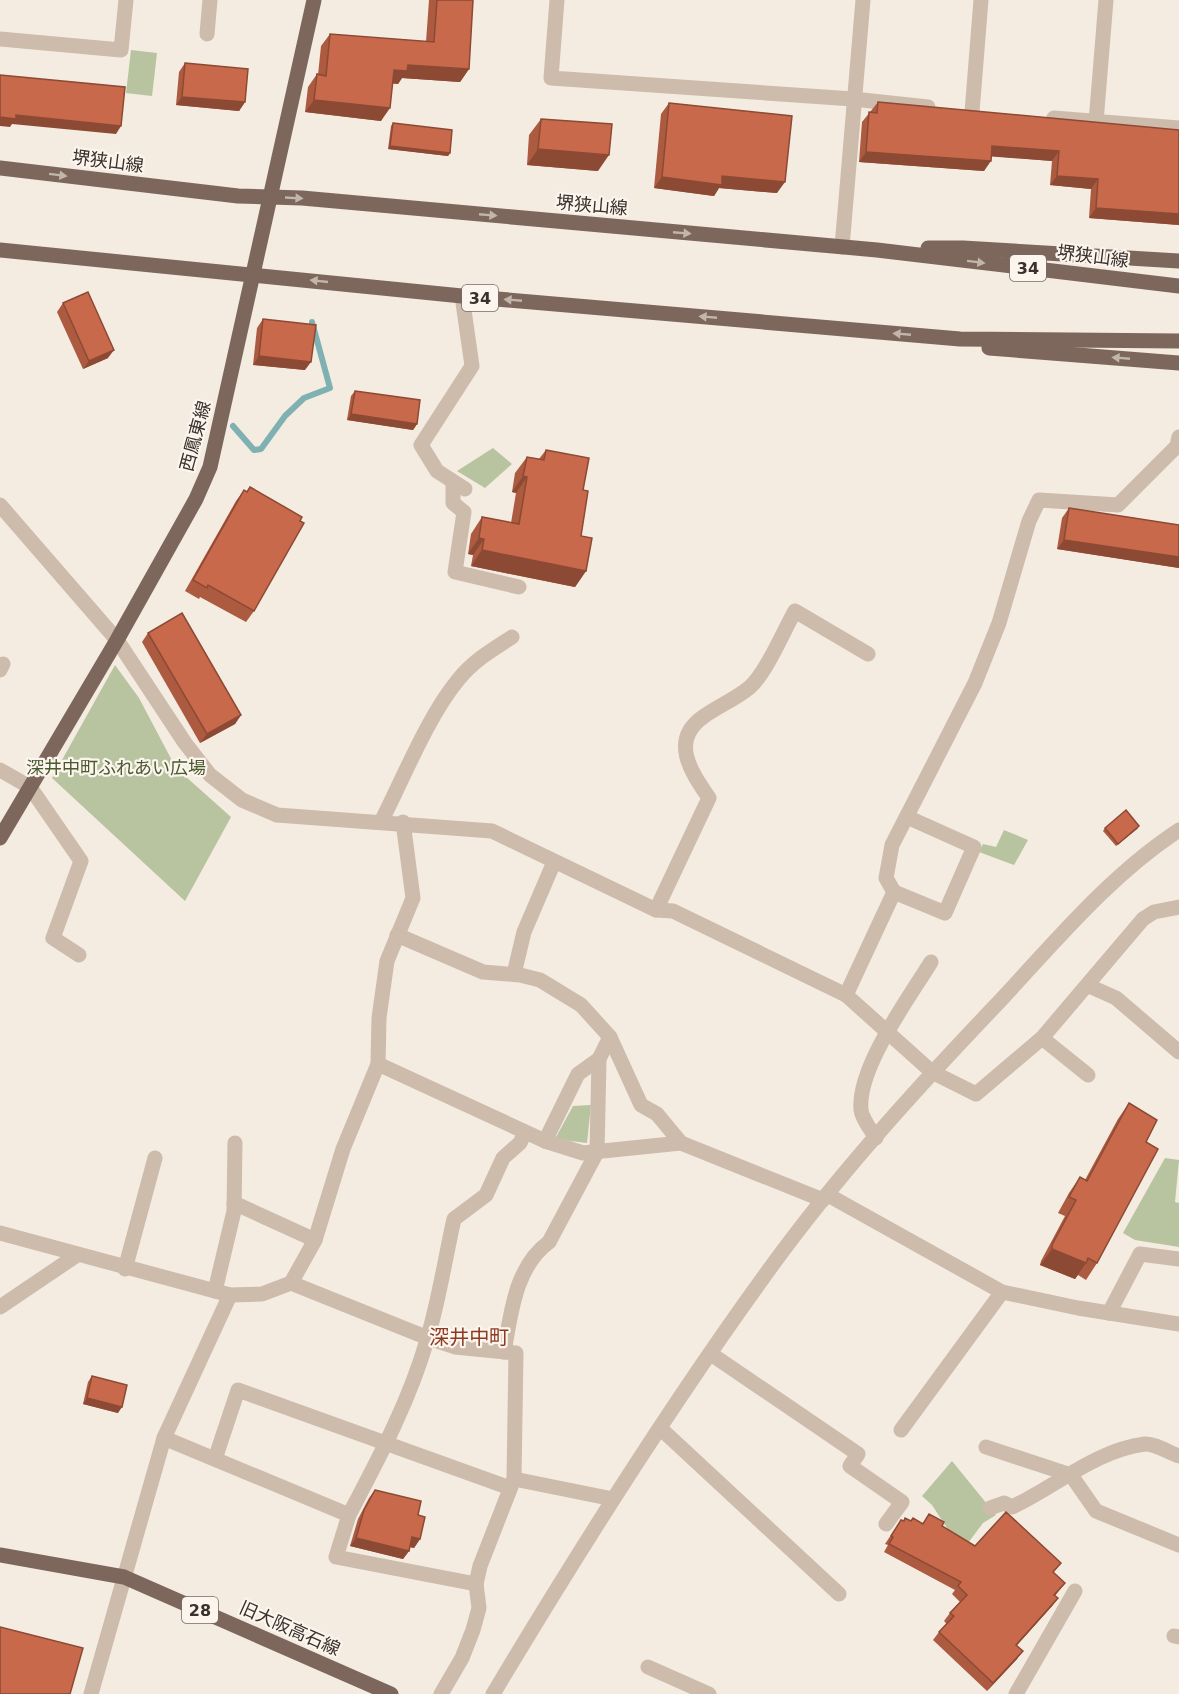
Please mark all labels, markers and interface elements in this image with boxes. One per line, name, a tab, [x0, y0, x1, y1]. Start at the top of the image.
street label: 堺狭山線	[71, 146, 145, 176]
one-way arrow	[49, 170, 68, 180]
street label: 堺狭山線	[555, 191, 629, 219]
one-way arrow	[284, 193, 303, 202]
one-way arrow	[479, 210, 498, 220]
one-way arrow	[673, 228, 692, 238]
street label: 堺狭山線	[1056, 241, 1130, 271]
road number: 34	[1010, 255, 1046, 281]
one-way arrow	[967, 257, 986, 267]
one-way arrow	[310, 277, 329, 286]
road number: 34	[462, 285, 498, 311]
one-way arrow	[504, 296, 523, 305]
one-way arrow	[698, 312, 717, 322]
one-way arrow	[892, 329, 911, 338]
one-way arrow	[1111, 353, 1130, 363]
street label: 西鳳東線	[176, 399, 214, 473]
park label: 深井中町ふれあい広場	[26, 757, 206, 778]
district label: 深井中町	[429, 1325, 509, 1349]
street label: 旧大阪高石線	[236, 1596, 344, 1660]
road number: 28	[182, 1597, 218, 1623]

